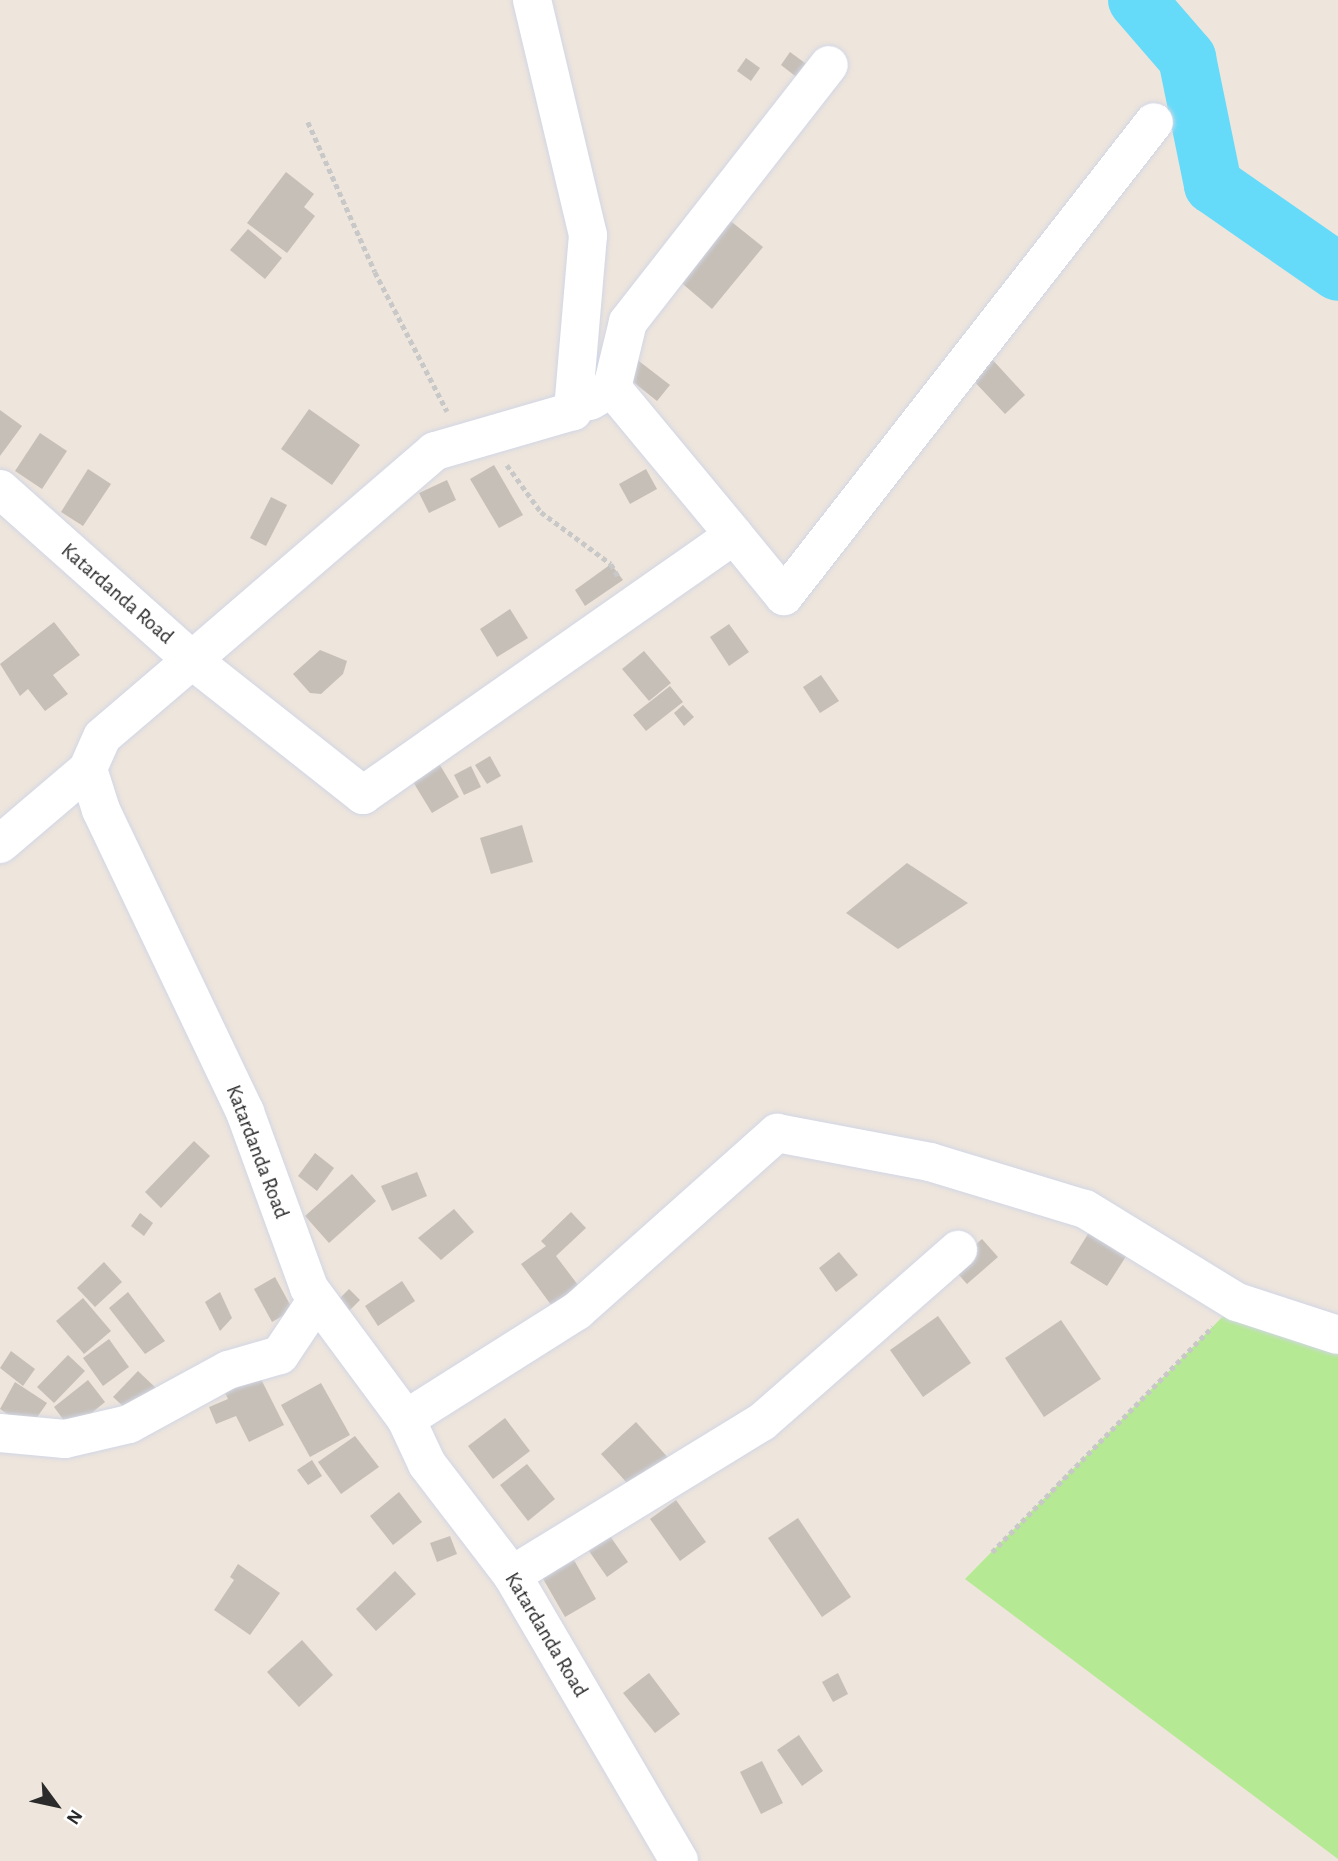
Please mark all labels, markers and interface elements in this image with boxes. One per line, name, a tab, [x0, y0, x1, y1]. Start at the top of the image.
street label: Katardanda Road	[56, 538, 178, 650]
street label: Katardanda Road	[220, 1082, 294, 1222]
street label: Katardanda Road	[499, 1568, 593, 1702]
north arrow	[21, 1770, 91, 1840]
text: N	[62, 1806, 86, 1827]

